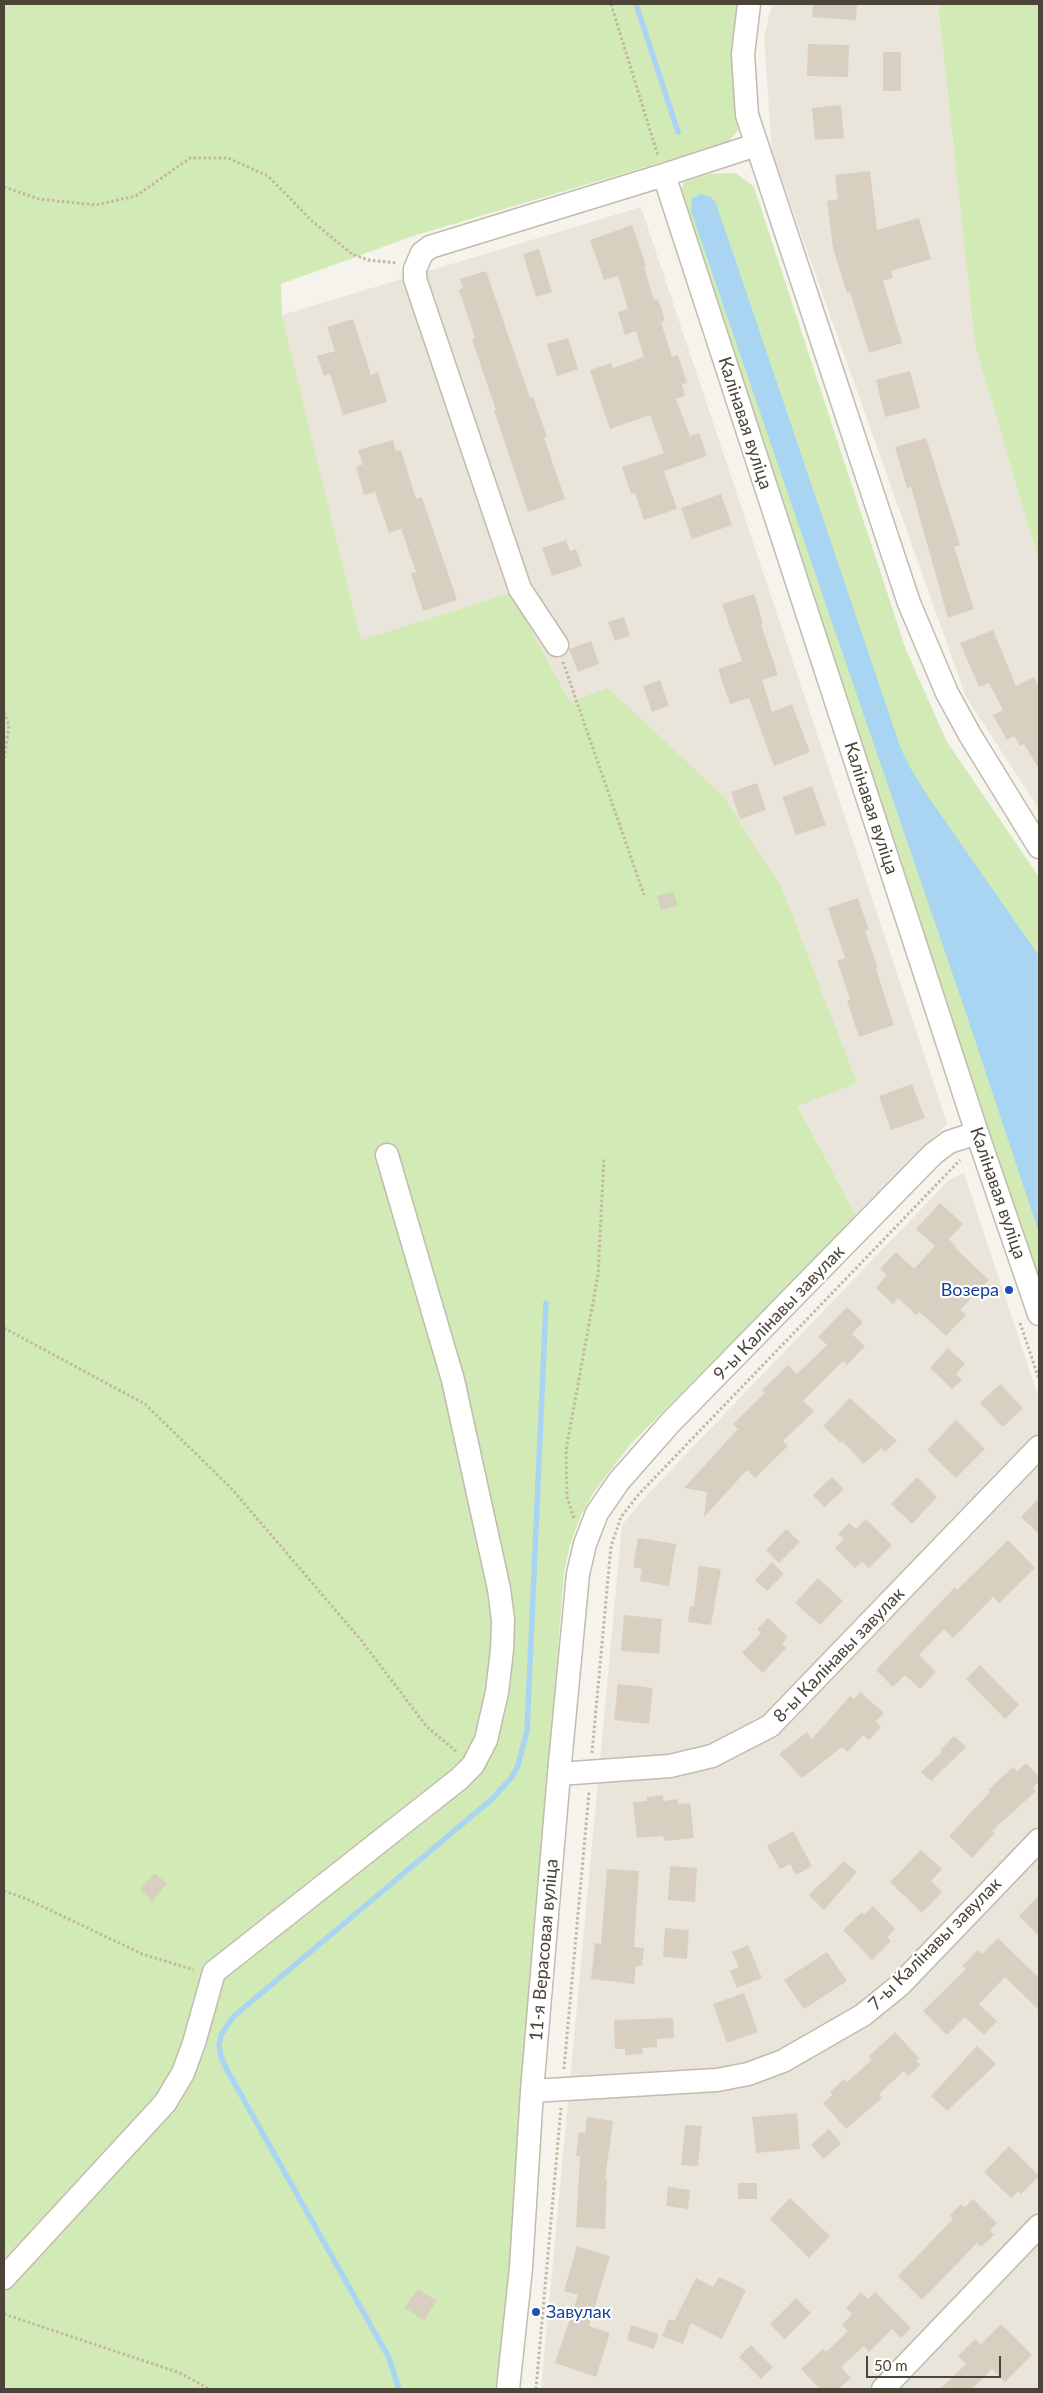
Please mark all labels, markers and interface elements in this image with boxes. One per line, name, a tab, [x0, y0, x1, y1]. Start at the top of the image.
street label: Калінавая вуліца	[713, 354, 777, 492]
street label: Калінавая вуліца	[839, 739, 903, 877]
street label: Калінавая вуліца	[965, 1124, 1031, 1262]
street label: 9-ы Калінавы завулак	[709, 1241, 849, 1385]
place label: Возера	[941, 1279, 999, 1301]
marker: Возера	[1003, 1284, 1015, 1296]
street label: 8-ы Калінавы завулак	[769, 1583, 909, 1727]
street label: 11-я Верасовая вуліца	[525, 1858, 563, 2042]
street label: 7-ы Калінавы завулак	[864, 1873, 1006, 2015]
place label: Завулак	[546, 2301, 611, 2323]
marker: Завулак	[530, 2306, 542, 2318]
scale bar	[868, 2346, 1003, 2378]
text: 50 m	[874, 2356, 908, 2374]

